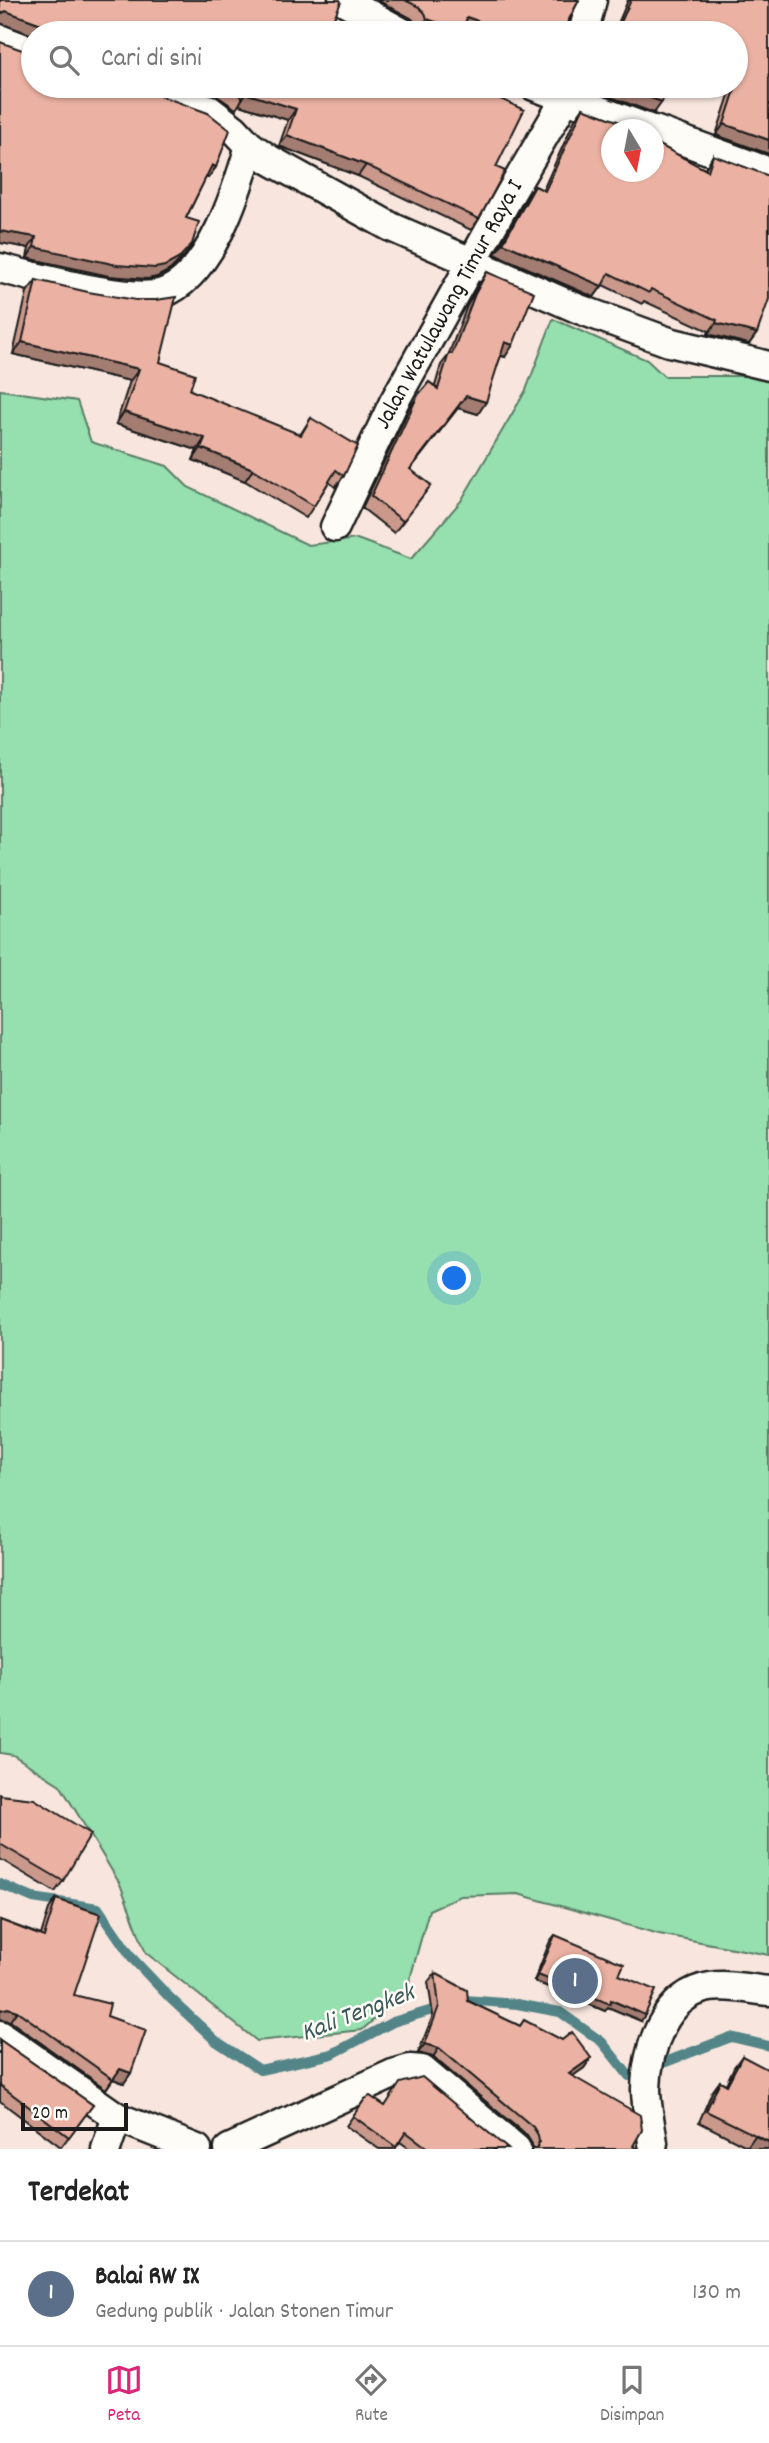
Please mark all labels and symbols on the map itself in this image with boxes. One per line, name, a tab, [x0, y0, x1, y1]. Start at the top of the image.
north arrow	[601, 119, 664, 182]
street label: Jalan Watulawang Timur Raya I	[367, 174, 533, 436]
your location	[437, 1261, 471, 1295]
pin: 1	[552, 1955, 598, 2007]
water label: Kali Tengkek	[296, 1975, 422, 2053]
scale bar	[21, 2100, 128, 2132]

